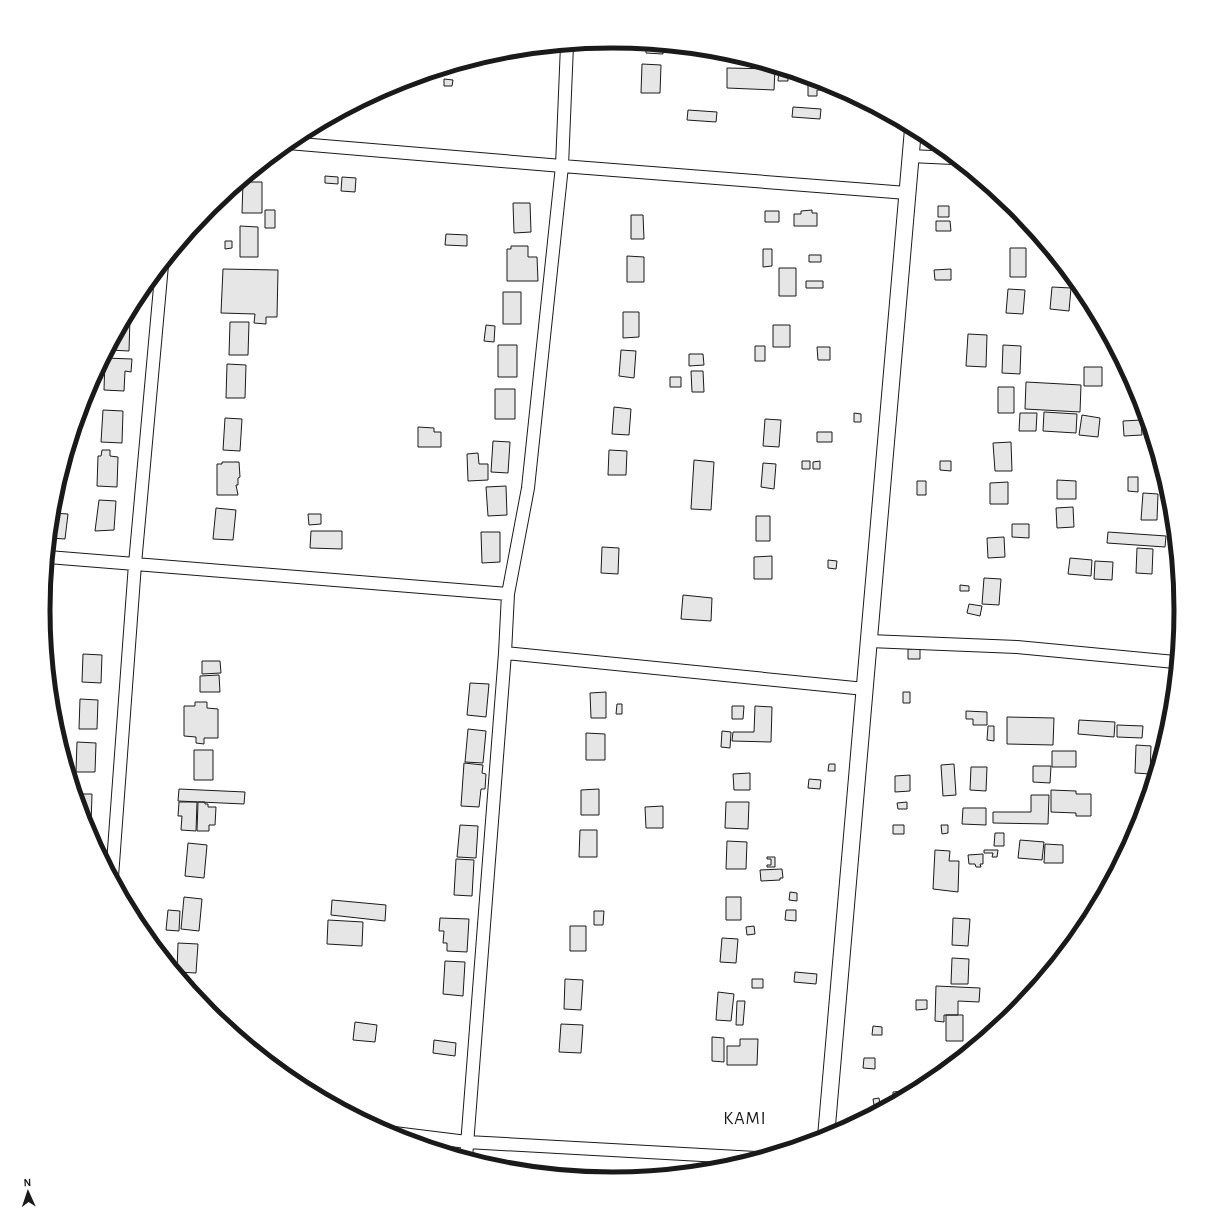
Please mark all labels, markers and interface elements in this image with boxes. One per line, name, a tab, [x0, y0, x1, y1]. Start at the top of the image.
district label: KAMI	[723, 1110, 767, 1128]
north arrow	[8, 1172, 48, 1212]
text: N	[23, 1177, 32, 1188]

